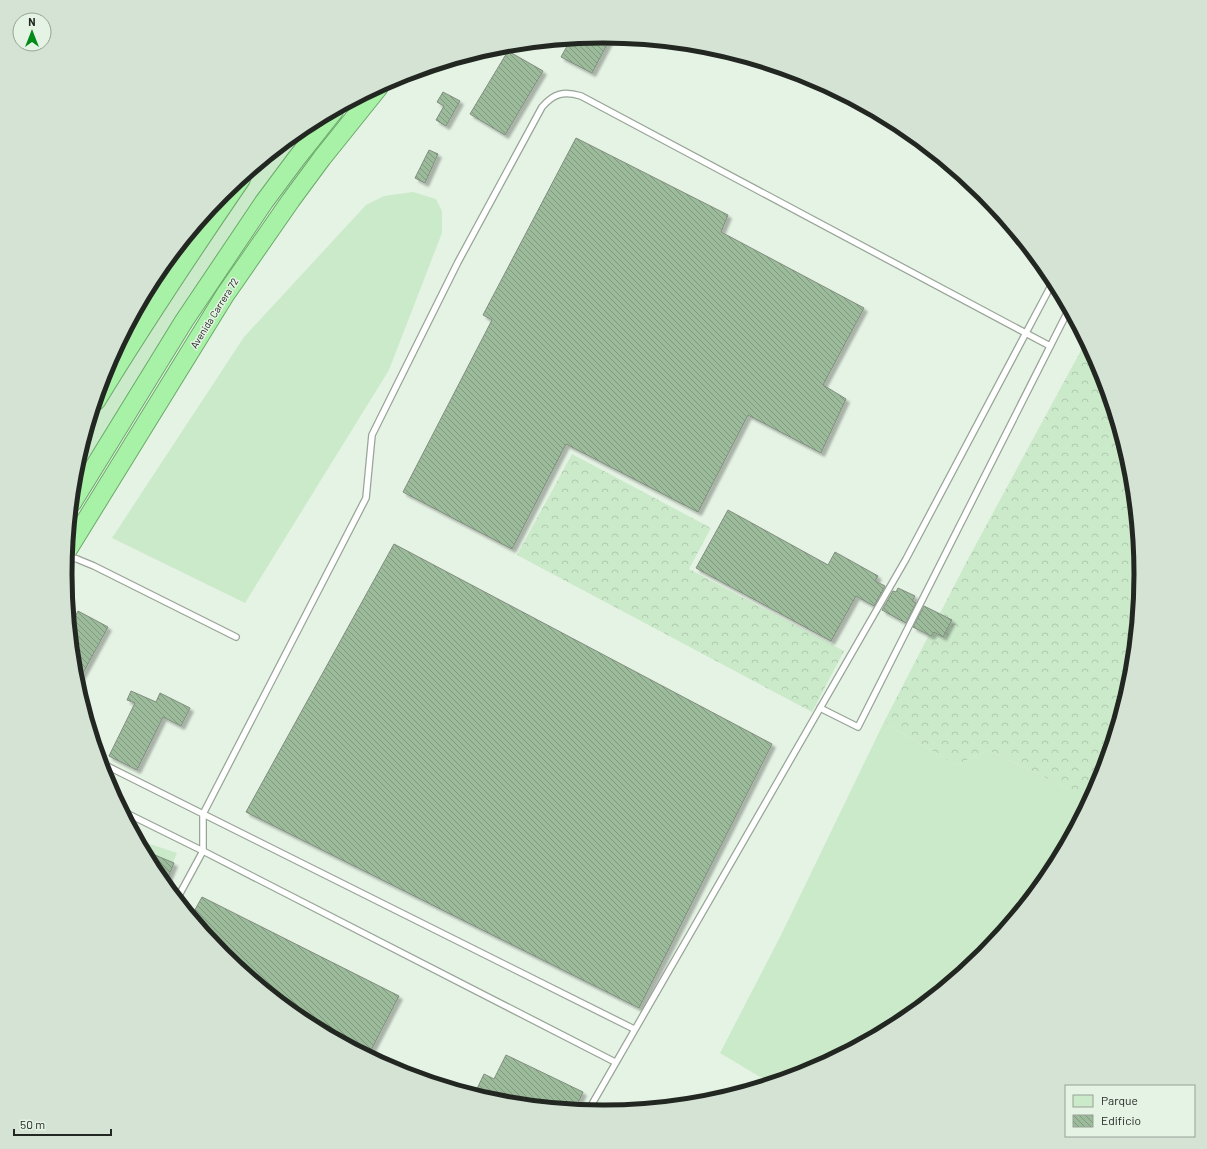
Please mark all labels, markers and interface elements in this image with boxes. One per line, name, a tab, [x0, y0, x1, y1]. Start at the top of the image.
north arrow	[12, 12, 52, 52]
text: N	[28, 15, 36, 28]
street label: Avenida Carrera 72	[188, 276, 240, 350]
legend	[1065, 1085, 1195, 1137]
text: Parque	[1101, 1093, 1138, 1107]
scale bar	[14, 1111, 111, 1137]
text: Edificio	[1101, 1113, 1141, 1127]
text: 50 m	[20, 1117, 45, 1131]

